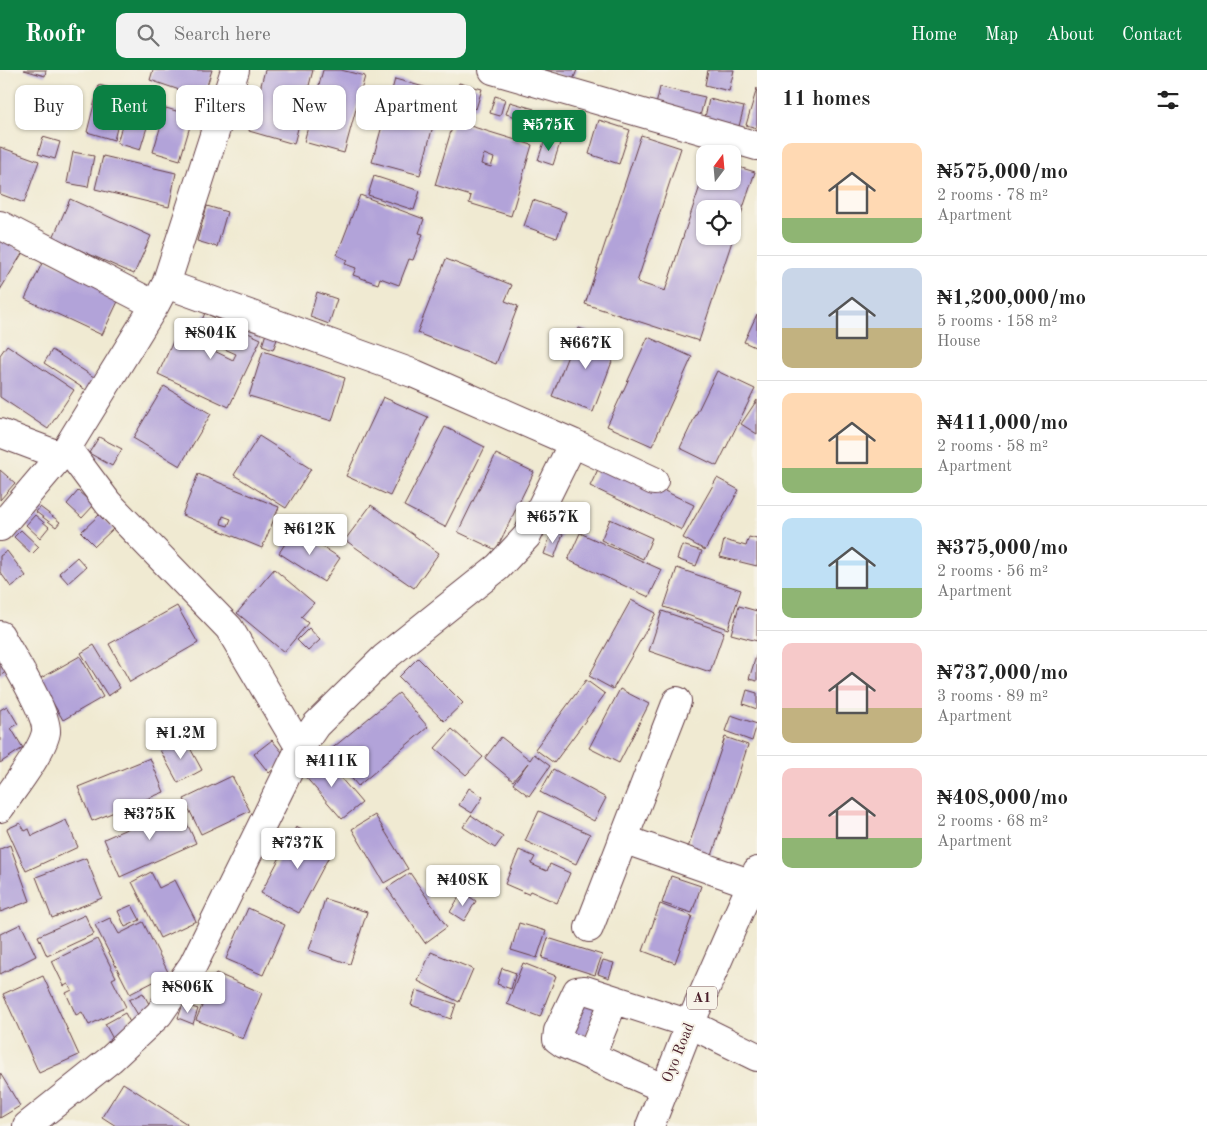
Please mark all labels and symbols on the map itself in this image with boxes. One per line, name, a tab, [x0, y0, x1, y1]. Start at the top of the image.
pin: ₦575K	[514, 109, 584, 152]
north arrow	[696, 145, 741, 190]
pin: ₦804K	[176, 318, 246, 360]
pin: ₦667K	[551, 328, 621, 370]
pin: ₦657K	[518, 502, 588, 544]
pin: ₦612K	[275, 514, 345, 556]
pin: ₦1.2M	[146, 718, 216, 760]
pin: ₦411K	[297, 746, 367, 788]
pin: ₦375K	[115, 798, 185, 841]
pin: ₦737K	[263, 828, 333, 870]
pin: ₦408K	[428, 864, 498, 907]
pin: ₦806K	[153, 972, 223, 1014]
road number: A1	[687, 986, 717, 1010]
street label: Oyo Road	[660, 1021, 698, 1085]

